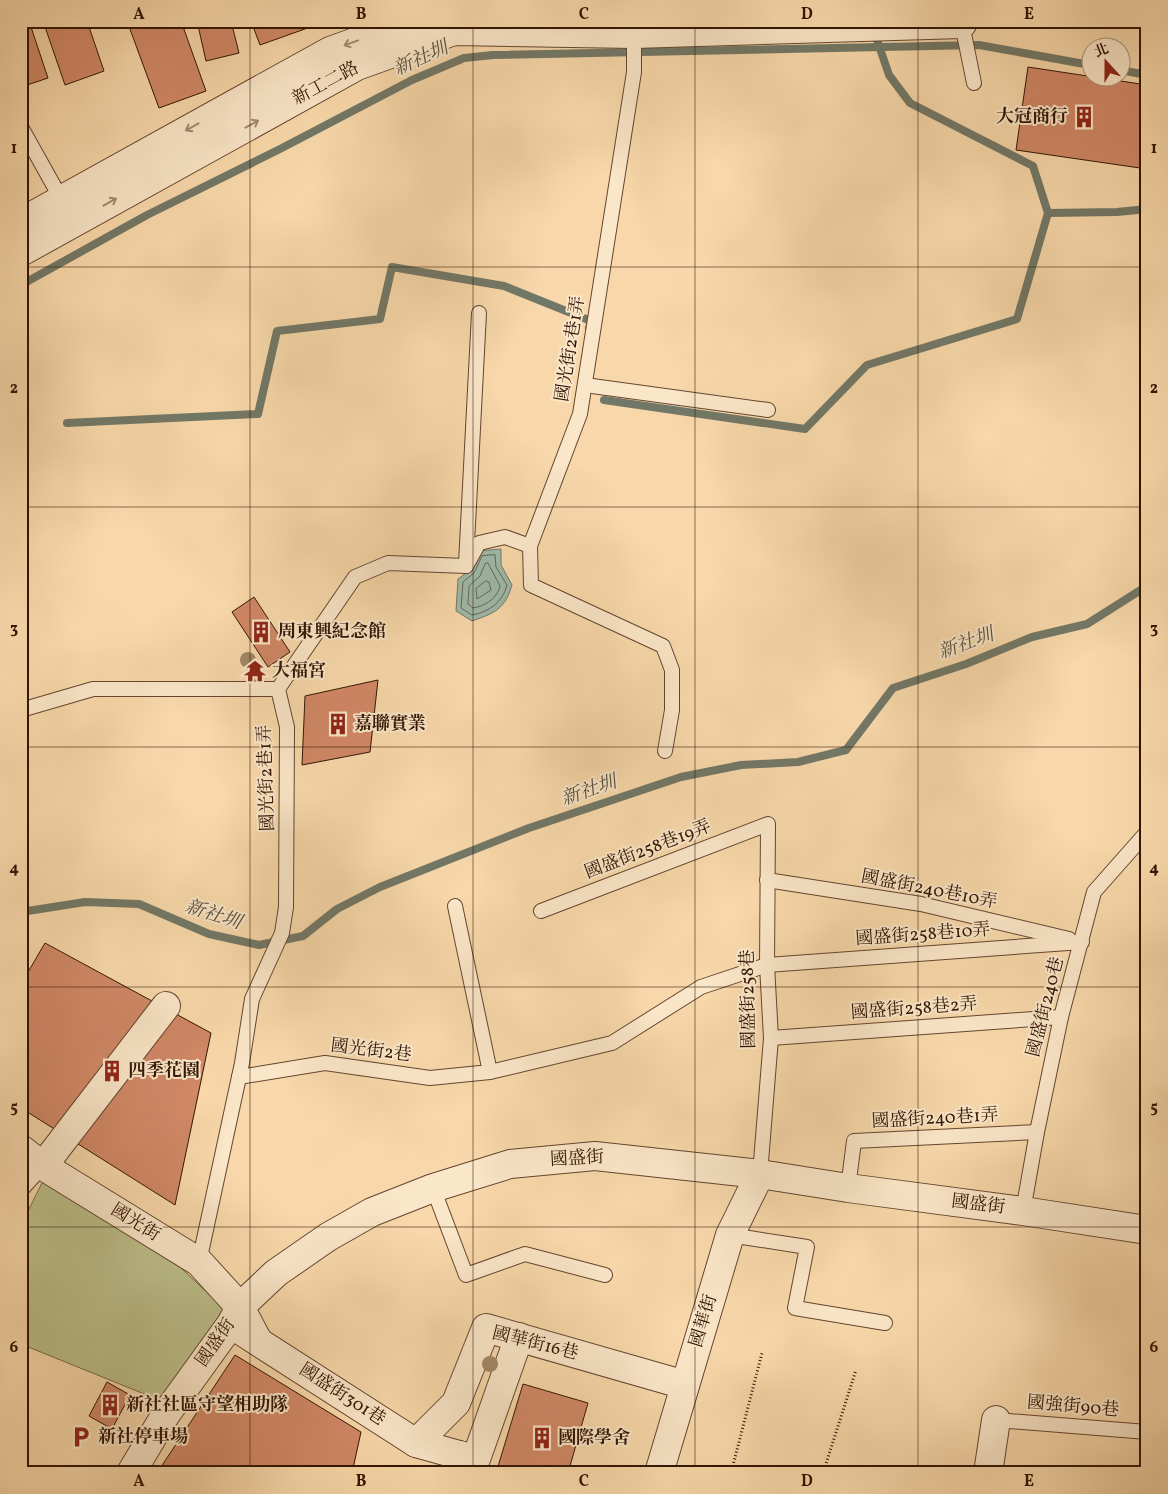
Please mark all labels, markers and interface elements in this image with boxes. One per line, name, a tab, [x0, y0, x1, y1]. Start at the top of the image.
text: A	[133, 4, 145, 26]
text: B	[356, 4, 367, 26]
text: C	[579, 4, 589, 26]
text: D	[801, 4, 813, 26]
text: E	[1024, 4, 1034, 26]
water label: 新社圳	[390, 34, 455, 82]
north arrow	[1080, 38, 1130, 88]
one-way arrow	[343, 39, 359, 48]
text: 北	[1092, 40, 1112, 63]
street label: 新工二路	[288, 56, 364, 112]
building icon: 大冠商行	[1071, 104, 1097, 130]
place label: 大冠商行	[996, 105, 1068, 130]
one-way arrow	[244, 119, 259, 128]
one-way arrow	[185, 123, 199, 133]
text: 1	[11, 138, 17, 160]
text: 1	[1151, 138, 1157, 160]
one-way arrow	[102, 197, 116, 207]
street label: 國光街2巷1弄	[550, 294, 592, 404]
text: 2	[10, 378, 18, 400]
text: 2	[1150, 378, 1158, 400]
text: 3	[10, 618, 18, 640]
text: 3	[1150, 618, 1158, 640]
building icon: 周東興紀念館	[248, 619, 274, 645]
place label: 周東興紀念館	[278, 620, 386, 645]
water label: 新社圳	[935, 621, 1000, 666]
temple icon: 大福宮	[242, 658, 268, 684]
place label: 大福宮	[272, 659, 326, 684]
building icon: 嘉聯實業	[325, 711, 351, 737]
place label: 嘉聯實業	[354, 712, 426, 737]
street label: 國光街2巷1弄	[253, 724, 281, 832]
water label: 新社圳	[558, 768, 623, 813]
street label: 國盛街258巷19弄	[581, 814, 715, 886]
text: 4	[9, 858, 19, 880]
text: 4	[1149, 858, 1159, 880]
street label: 國盛街240巷10弄	[859, 865, 999, 915]
water label: 新社圳	[182, 894, 247, 937]
street label: 國盛街258巷10弄	[855, 918, 991, 952]
street label: 國盛街258巷	[736, 949, 762, 1049]
street label: 國盛街240巷	[1021, 954, 1071, 1060]
street label: 國盛街258巷2弄	[850, 992, 978, 1026]
street label: 國光街2巷	[329, 1034, 413, 1068]
building icon: 四季花園	[99, 1058, 125, 1084]
place label: 四季花園	[128, 1059, 200, 1084]
text: 5	[10, 1097, 18, 1119]
text: 5	[1150, 1097, 1158, 1119]
street label: 國盛街240巷1弄	[871, 1103, 999, 1135]
street label: 國盛街	[549, 1145, 605, 1173]
street label: 國盛街	[950, 1189, 1006, 1221]
street label: 國光街	[105, 1198, 165, 1248]
street label: 國華街	[684, 1292, 724, 1350]
street label: 國盛街	[190, 1314, 242, 1372]
street label: 國華街16巷	[489, 1321, 581, 1367]
text: 6	[10, 1337, 19, 1359]
text: 6	[1150, 1337, 1159, 1359]
street label: 國盛街301巷	[294, 1358, 390, 1432]
street label: 國強街90巷	[1026, 1391, 1120, 1423]
building icon: 新社社區守望相助隊	[97, 1392, 123, 1418]
place label: 新社社區守望相助隊	[126, 1393, 288, 1418]
parking icon: 新社停車場	[68, 1424, 94, 1450]
place label: 新社停車場	[98, 1425, 188, 1450]
building icon: 國際學舍	[529, 1425, 555, 1451]
place label: 國際學舍	[558, 1426, 630, 1451]
text: A	[133, 1471, 145, 1493]
text: B	[356, 1471, 367, 1493]
text: C	[579, 1471, 589, 1493]
text: D	[801, 1471, 813, 1493]
text: E	[1024, 1471, 1034, 1493]

